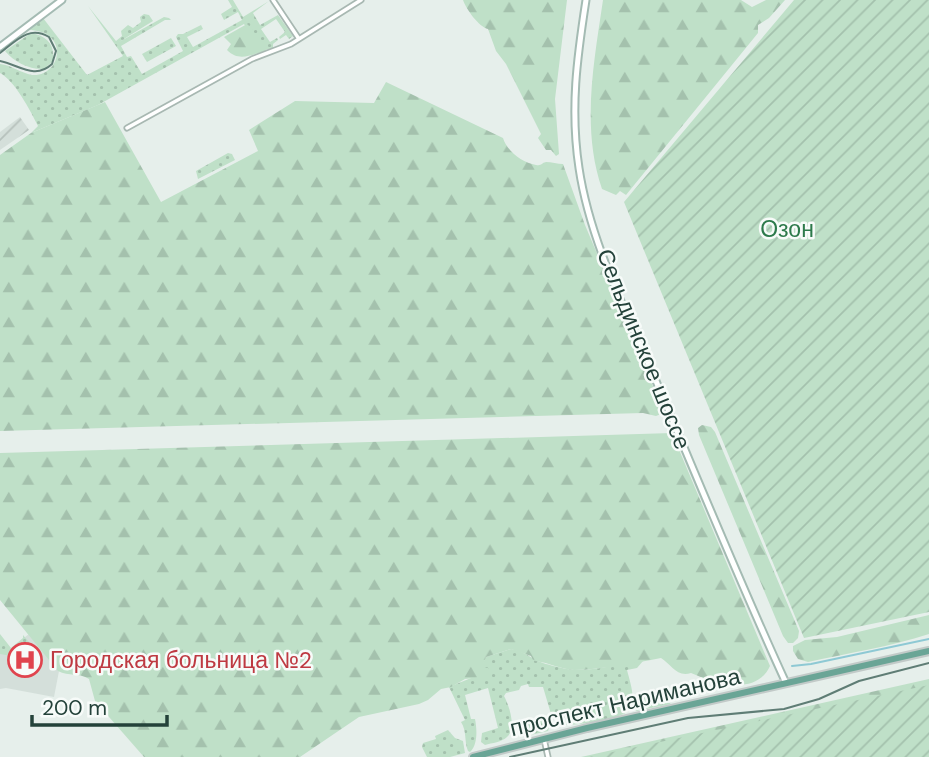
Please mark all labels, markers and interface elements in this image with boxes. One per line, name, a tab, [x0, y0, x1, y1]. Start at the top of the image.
park label: Озон	[760, 214, 814, 244]
street label: Сельдинское шоссе	[590, 244, 698, 454]
hospital icon: Городская больница №2	[6, 641, 44, 679]
place label: Городская больница №2	[50, 645, 312, 675]
street label: проспект Нариманова	[507, 661, 743, 743]
scale bar	[32, 684, 166, 728]
text: 200 m	[42, 694, 107, 722]

